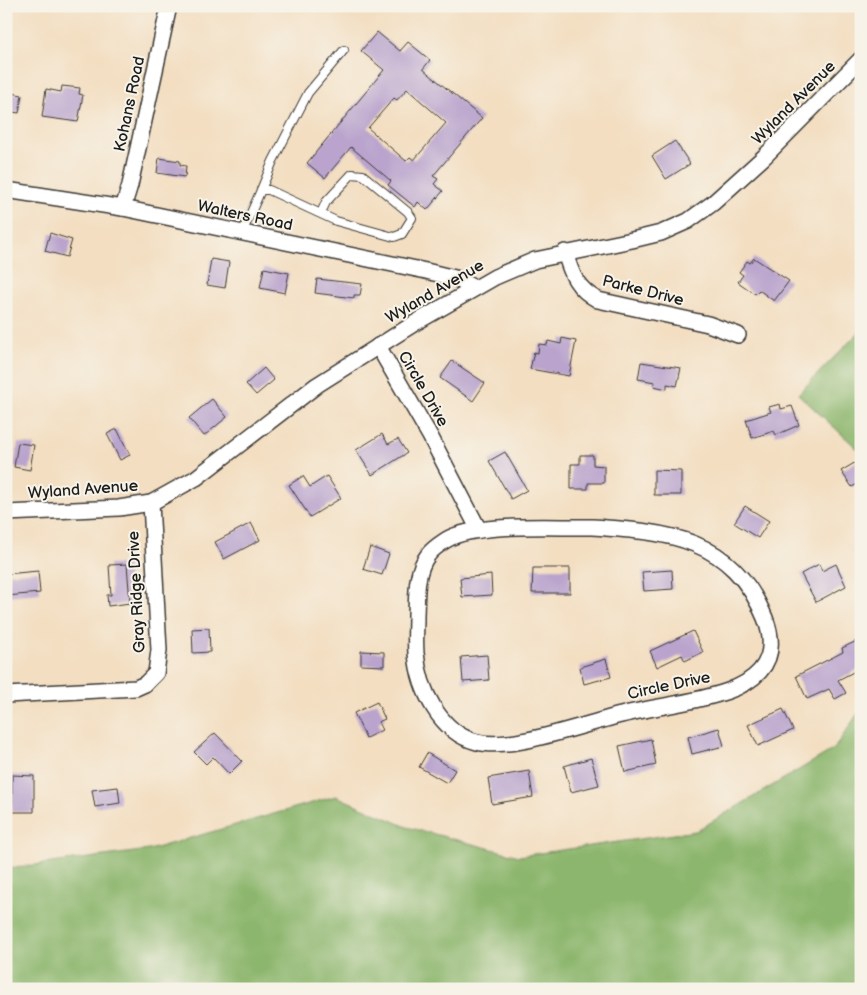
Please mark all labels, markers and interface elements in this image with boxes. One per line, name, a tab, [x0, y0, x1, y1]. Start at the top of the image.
street label: Kohans Road	[111, 55, 149, 153]
street label: Wyland Avenue	[748, 57, 840, 149]
street label: Walters Road	[196, 197, 294, 235]
street label: Wyland Avenue	[382, 256, 488, 328]
street label: Parke Drive	[600, 272, 686, 310]
street label: Circle Drive	[394, 348, 452, 431]
street label: Wyland Avenue	[27, 477, 139, 503]
street label: Gray Ridge Drive	[124, 530, 150, 653]
street label: Circle Drive	[626, 668, 713, 704]

